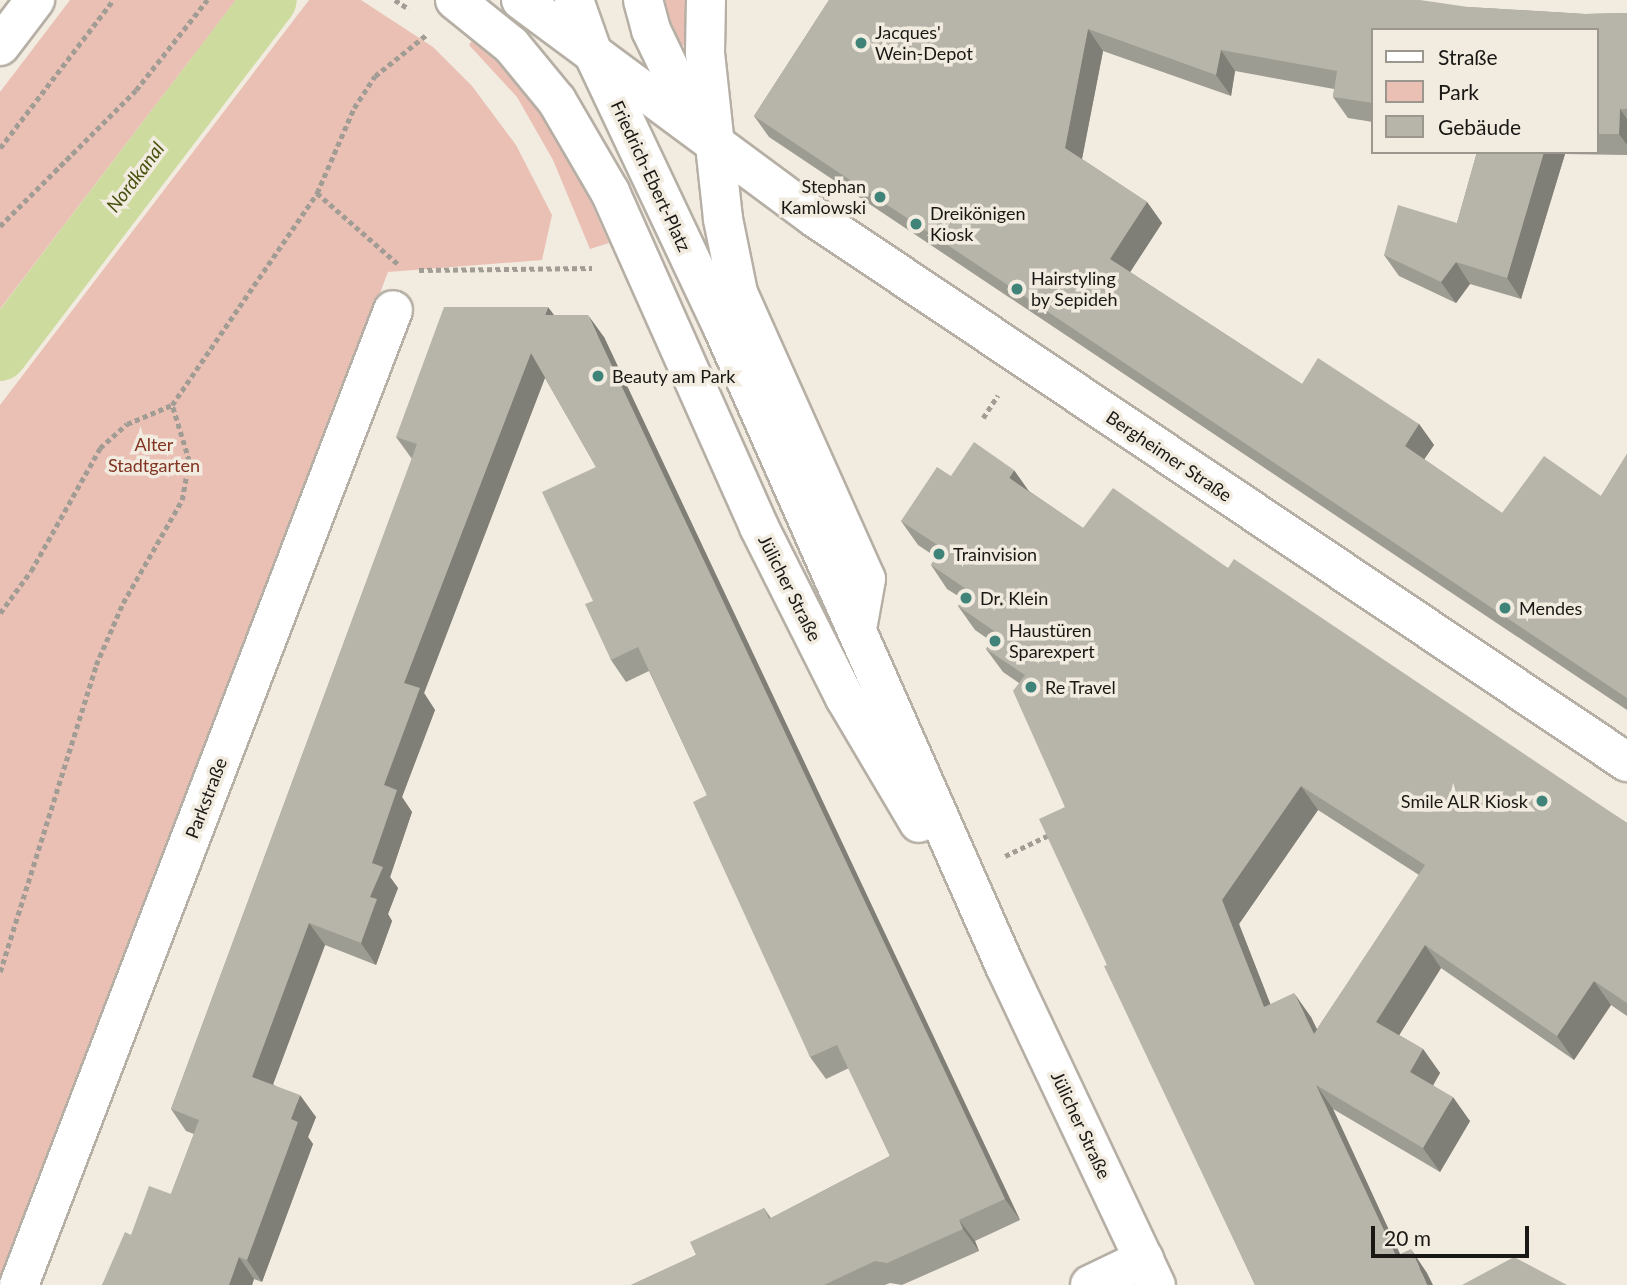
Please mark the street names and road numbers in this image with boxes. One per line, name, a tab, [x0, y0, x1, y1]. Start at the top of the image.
street label: Friedrich-Ebert-Platz	[607, 97, 695, 255]
street label: Bergheimer Straße	[1102, 406, 1236, 506]
street label: Jülicher Straße	[754, 531, 826, 645]
street label: Parkstraße	[181, 755, 231, 841]
street label: Jülicher Straße	[1047, 1068, 1115, 1182]

